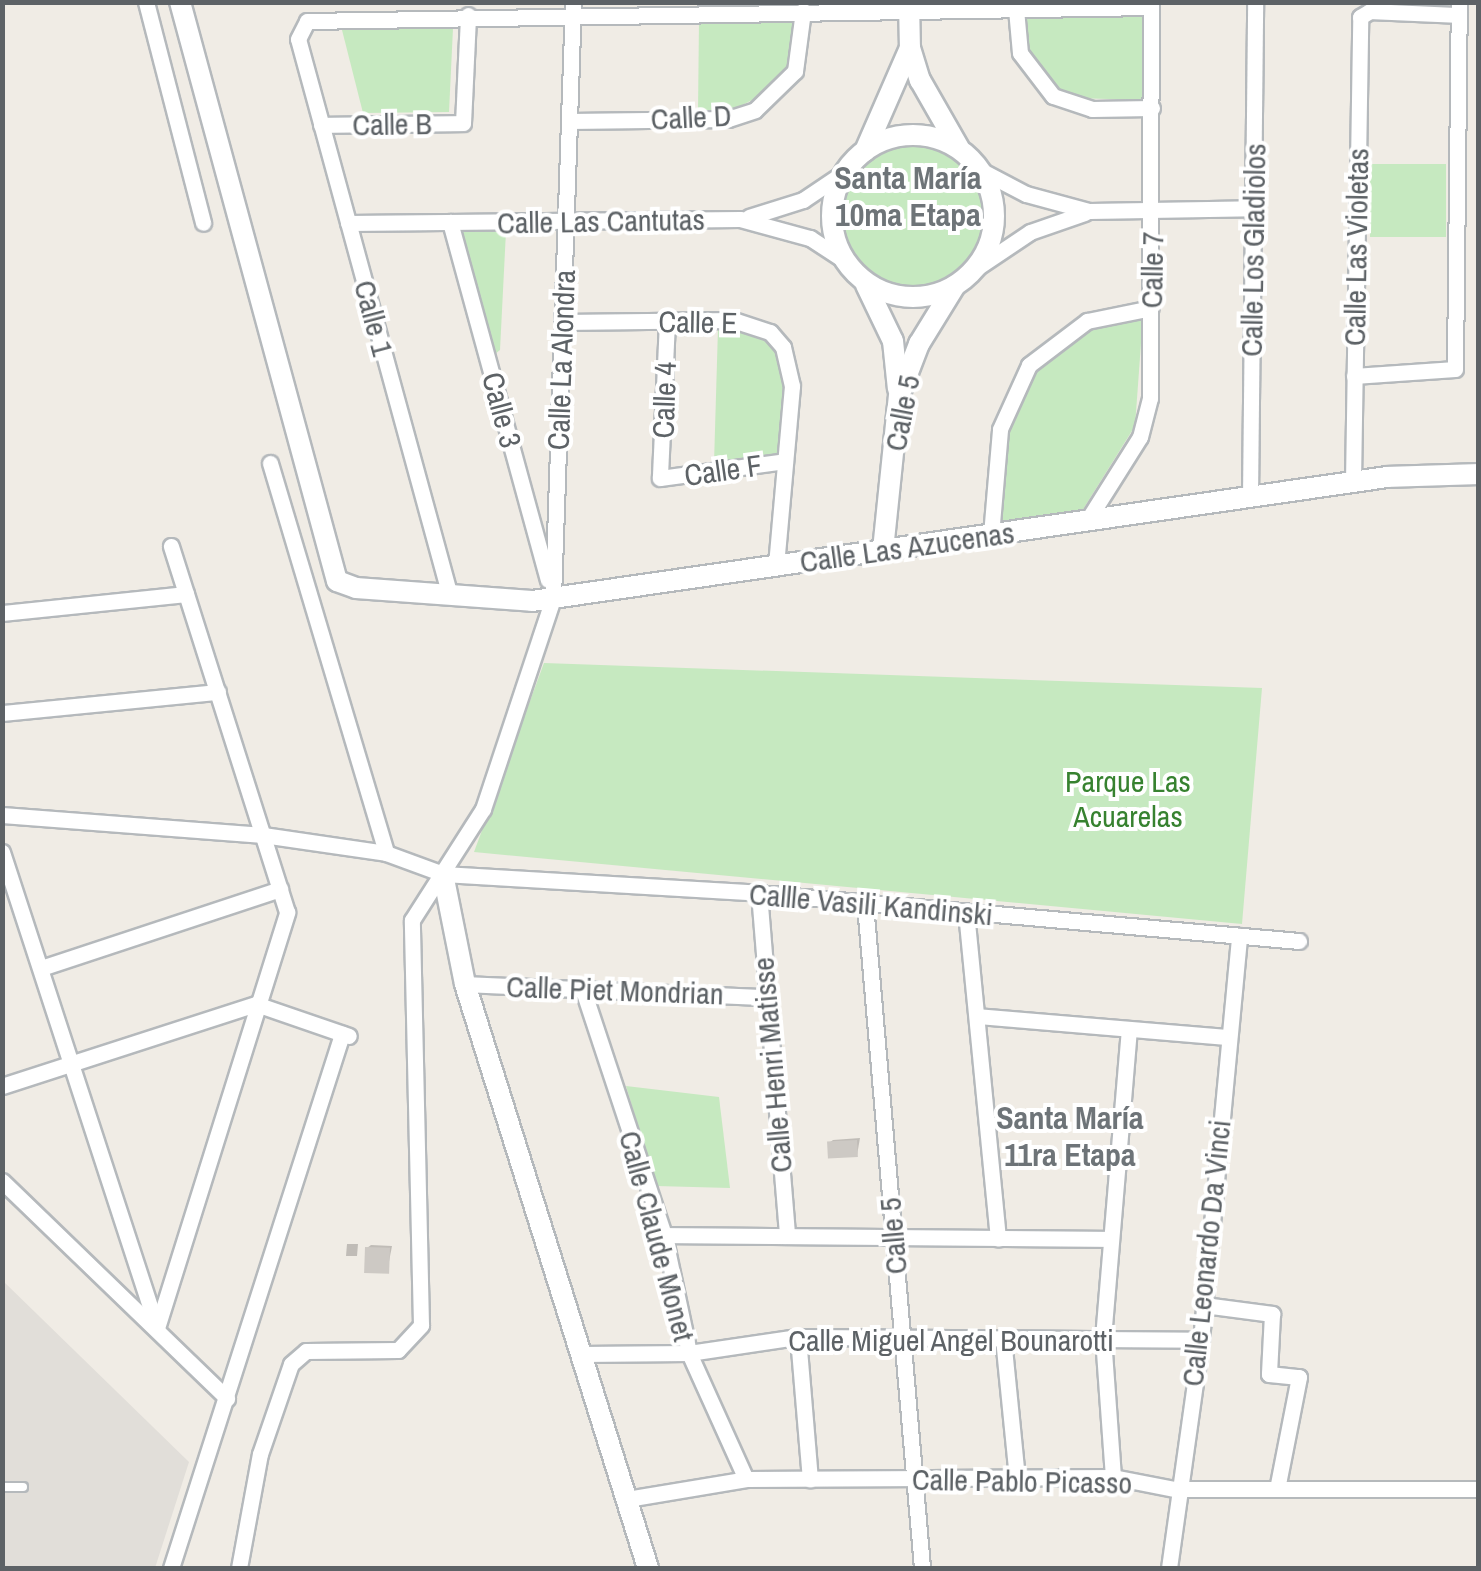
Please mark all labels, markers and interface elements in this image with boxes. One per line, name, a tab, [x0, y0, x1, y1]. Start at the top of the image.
street label: Calle D	[650, 97, 732, 137]
street label: Calle B	[352, 105, 432, 143]
street label: Calle Los Gladiolos	[1233, 143, 1273, 357]
street label: Calle Las Violetas	[1336, 148, 1376, 346]
district label: Santa María 10ma Etapa	[834, 160, 982, 235]
street label: Calle Las Cantutas	[497, 201, 705, 241]
street label: Calle 7	[1133, 231, 1171, 309]
street label: Calle La Alondra	[540, 268, 582, 452]
street label: Calle 1	[347, 276, 401, 360]
street label: Calle E	[658, 303, 738, 341]
street label: Calle 4	[645, 361, 683, 439]
street label: Calle 3	[475, 368, 529, 452]
street label: Calle 5	[877, 372, 927, 454]
street label: Calle F	[682, 447, 764, 493]
street label: Calle Las Azucenas	[797, 514, 1017, 580]
park label: Parque Las Acuarelas	[1065, 763, 1191, 834]
street label: Callle Vasili Kandinski	[748, 875, 994, 933]
street label: Calle Henri Matisse	[745, 956, 799, 1174]
street label: Calle Piet Mondrian	[506, 968, 724, 1012]
district label: Santa María 11ra Etapa	[996, 1100, 1144, 1175]
street label: Calle Leonardo Da Vinci	[1174, 1118, 1238, 1388]
street label: Calle Claude Monet	[612, 1127, 702, 1345]
street label: Calle 5	[872, 1196, 914, 1276]
street label: Calle Miguel Angel Bounarotti	[788, 1322, 1114, 1358]
street label: Calle Pablo Picasso	[912, 1461, 1132, 1501]

